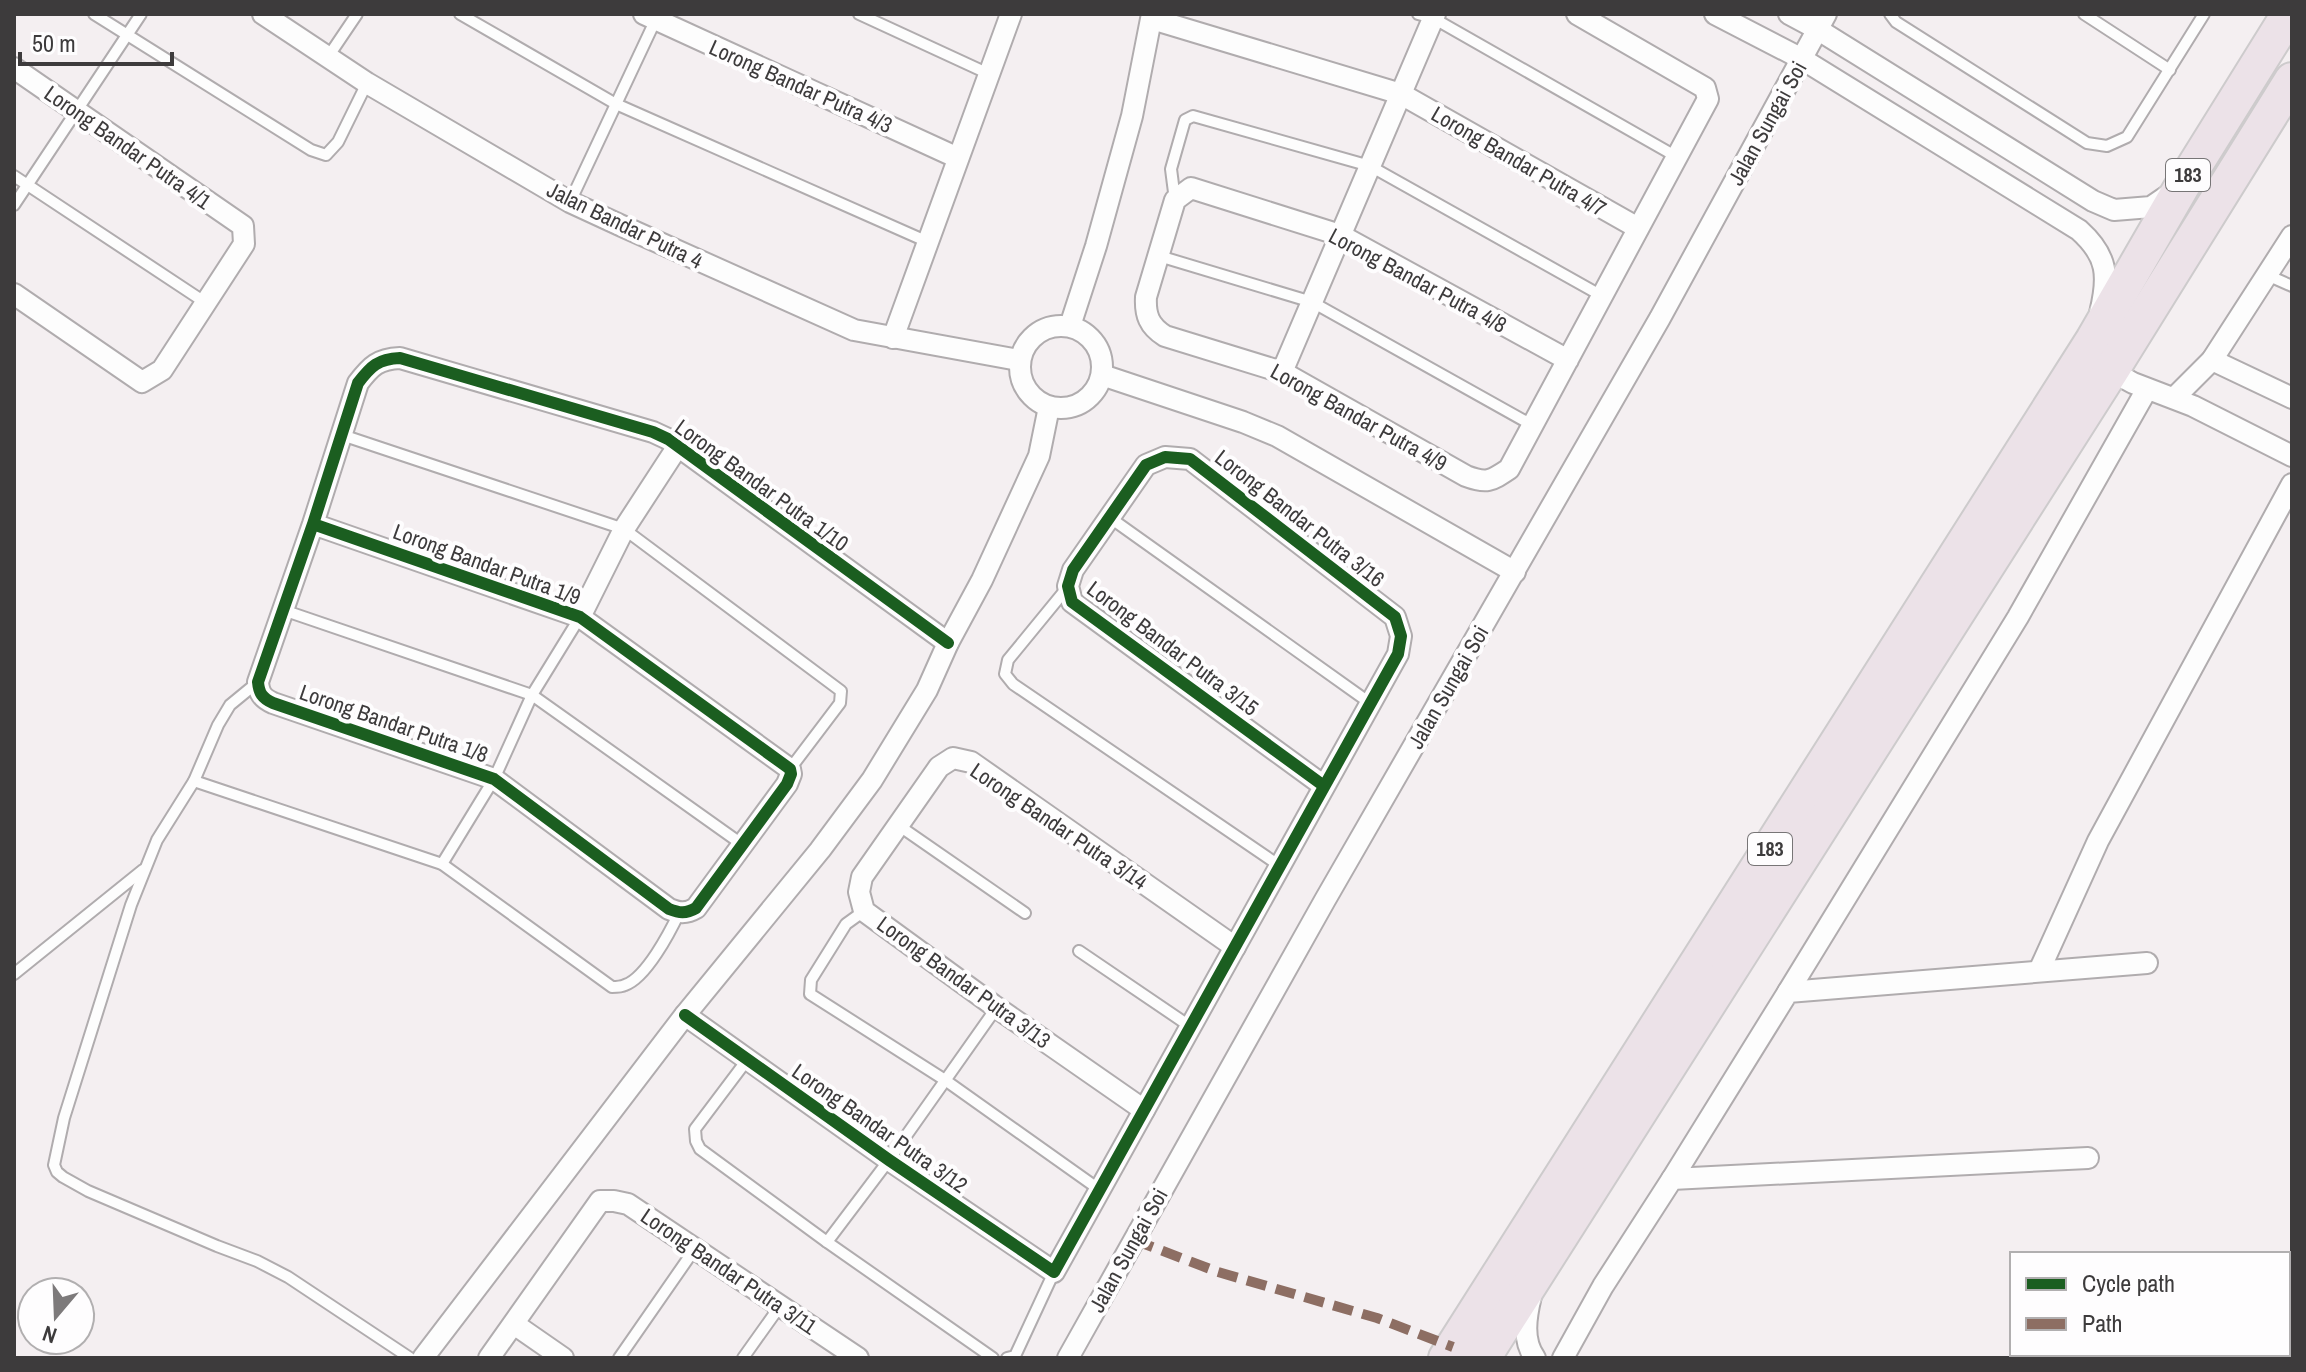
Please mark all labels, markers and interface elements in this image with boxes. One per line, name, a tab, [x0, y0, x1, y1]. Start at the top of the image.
scale bar	[20, 16, 172, 66]
text: 50 m	[32, 27, 76, 59]
street label: Lorong Bandar Putra 4/3	[705, 32, 897, 140]
street label: Jalan Sungai Soi	[1721, 56, 1813, 190]
street label: Lorong Bandar Putra 4/1	[38, 78, 218, 216]
street label: Lorong Bandar Putra 4/7	[1426, 99, 1612, 223]
road number: 183	[2166, 159, 2210, 191]
street label: Jalan Bandar Putra 4	[542, 174, 708, 276]
street label: Lorong Bandar Putra 4/8	[1324, 220, 1512, 340]
street label: Lorong Bandar Putra 4/9	[1265, 356, 1453, 478]
street label: Lorong Bandar Putra 1/10	[669, 412, 855, 558]
street label: Lorong Bandar Putra 3/16	[1209, 442, 1391, 594]
street label: Lorong Bandar Putra 1/9	[389, 516, 585, 612]
street label: Lorong Bandar Putra 3/15	[1081, 574, 1265, 722]
street label: Jalan Sungai Soi	[1401, 620, 1495, 754]
street label: Lorong Bandar Putra 1/8	[296, 677, 492, 769]
street label: Lorong Bandar Putra 3/14	[965, 756, 1153, 896]
road number: 183	[1748, 833, 1792, 865]
street label: Lorong Bandar Putra 3/13	[871, 909, 1057, 1055]
street label: Lorong Bandar Putra 3/12	[786, 1056, 974, 1200]
street label: Jalan Sungai Soi	[1082, 1183, 1174, 1317]
street label: Lorong Bandar Putra 3/11	[635, 1201, 823, 1341]
legend	[2010, 1252, 2290, 1356]
text: Cycle path	[2082, 1267, 2175, 1299]
north arrow	[16, 1276, 96, 1356]
text: Path	[2082, 1307, 2123, 1339]
text: N	[38, 1319, 61, 1351]

